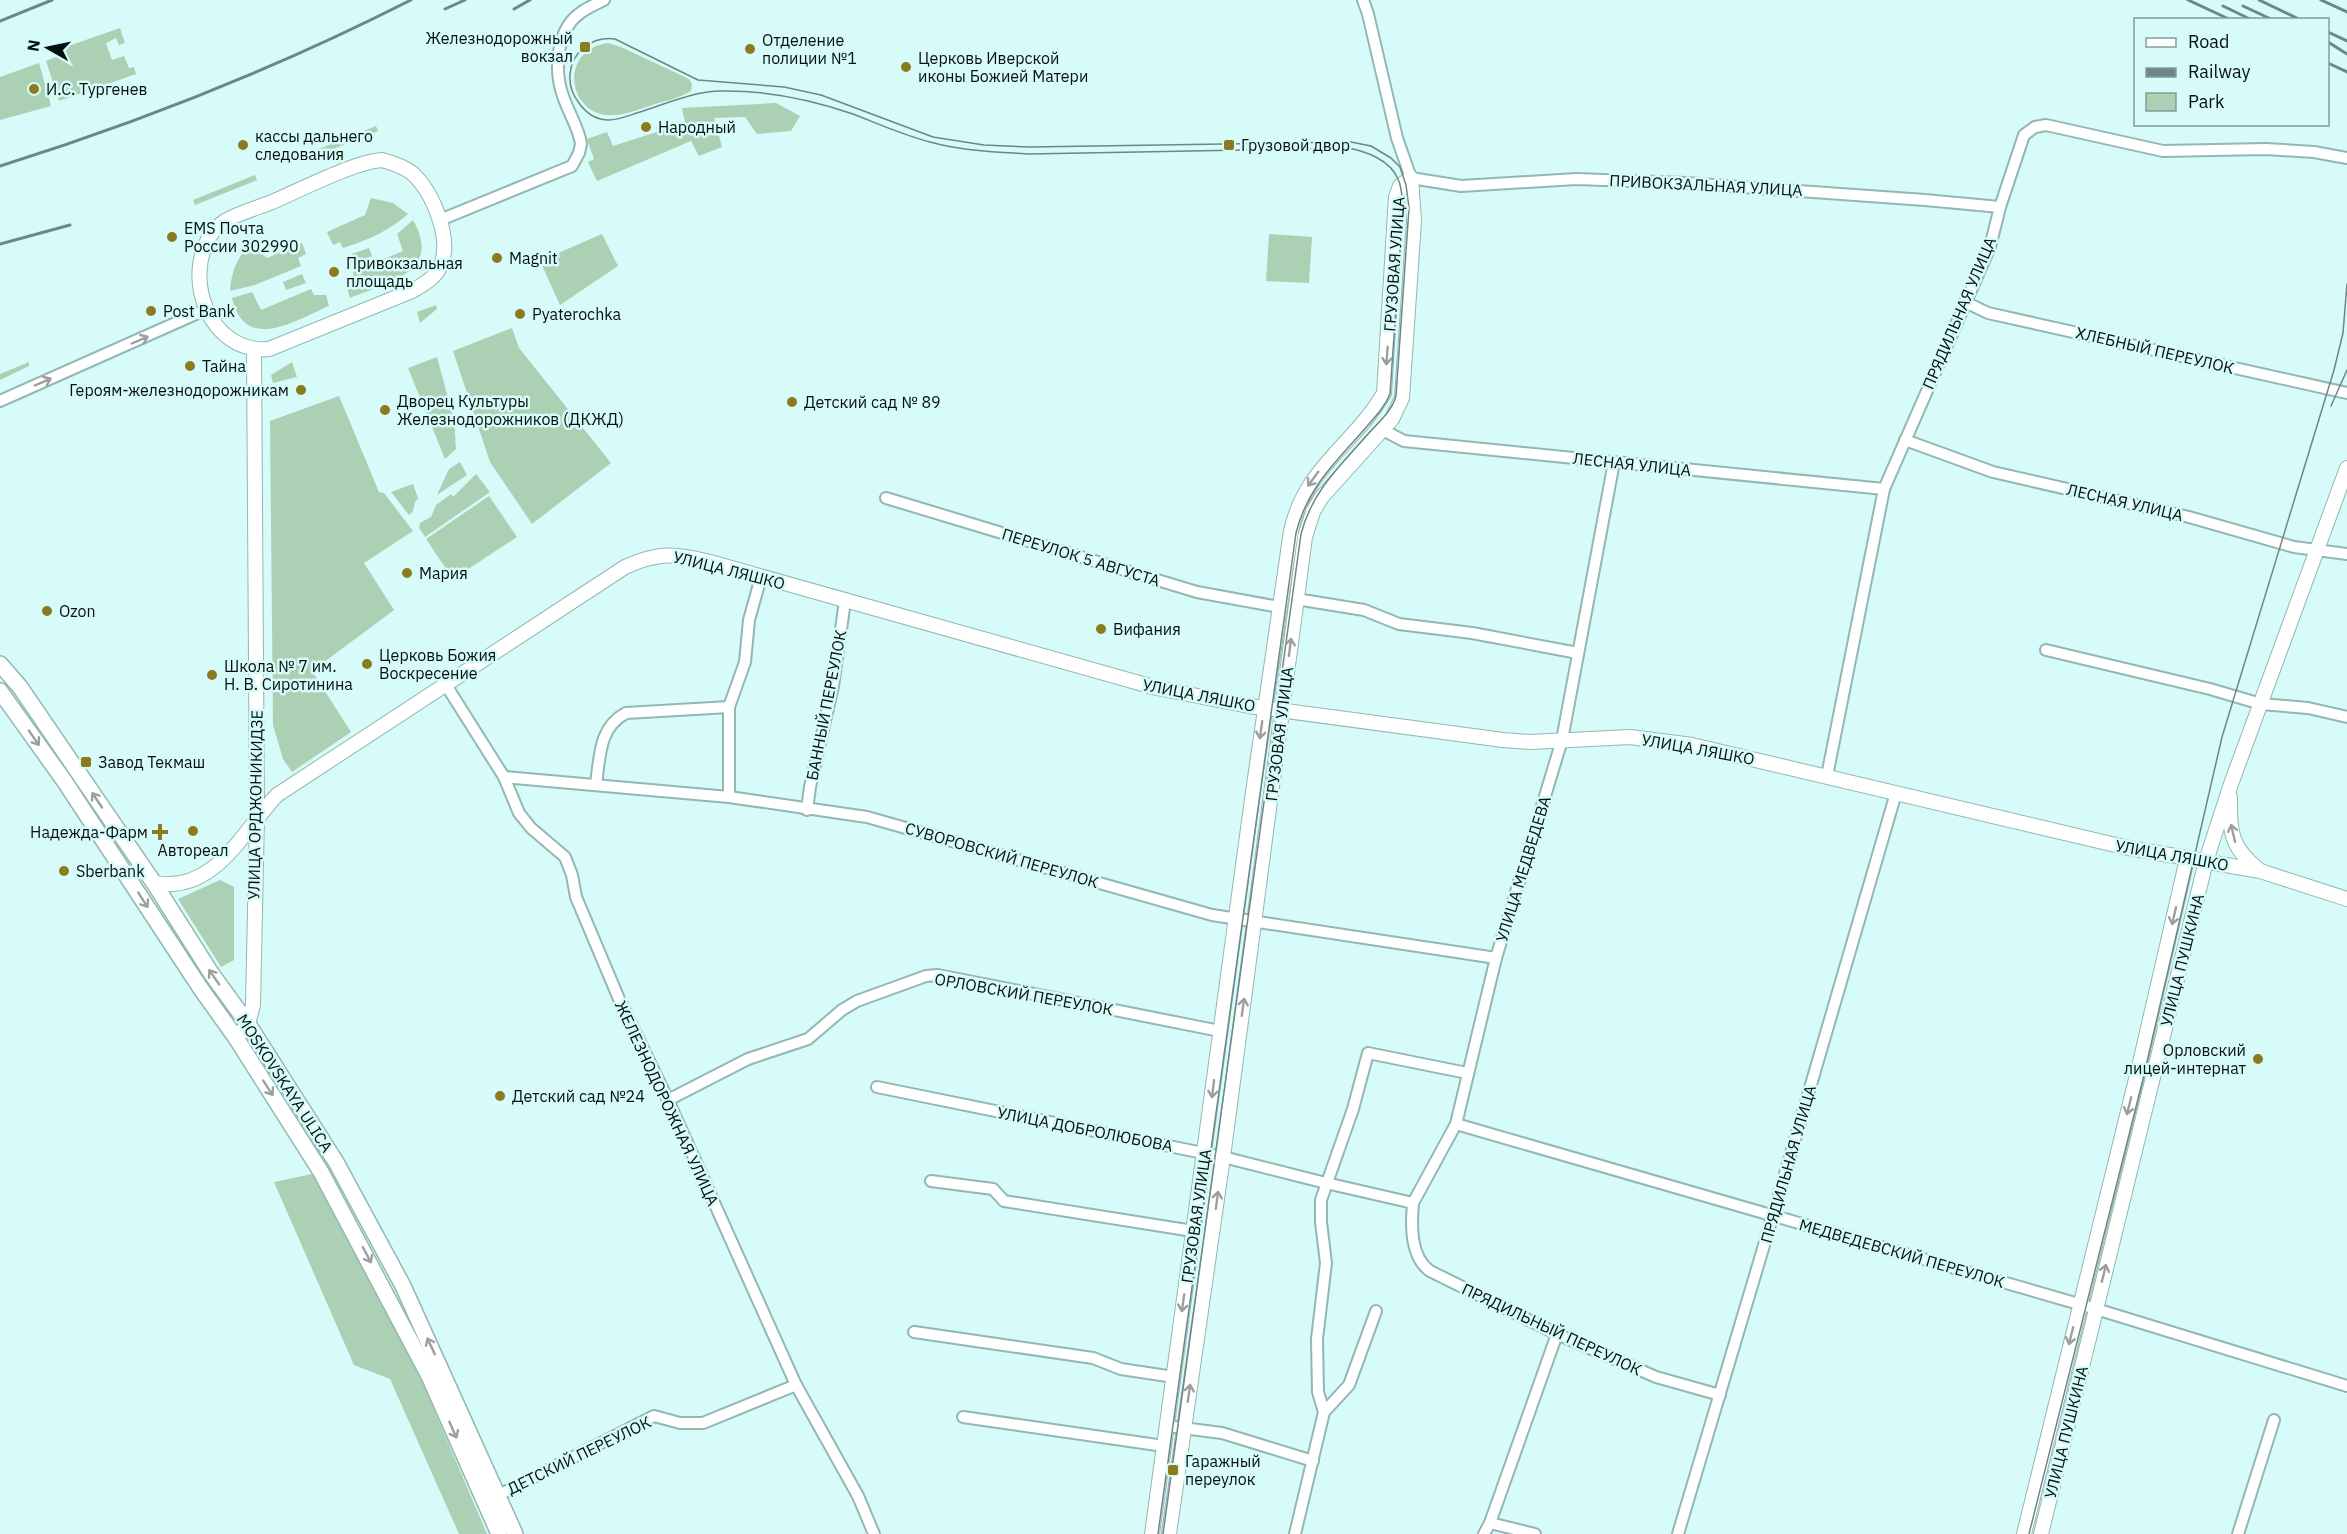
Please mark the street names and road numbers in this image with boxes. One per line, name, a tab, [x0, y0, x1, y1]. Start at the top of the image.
street label: ПРИВОКЗАЛЬНАЯ УЛИЦА	[1609, 170, 1803, 200]
street label: ГРУЗОВАЯ УЛИЦА	[1379, 196, 1409, 332]
street label: ПРЯДИЛЬНАЯ УЛИЦА	[1918, 234, 2000, 392]
street label: ХЛЕБНЫЙ ПЕРЕУЛОК	[2074, 322, 2236, 378]
street label: ЛЕСНАЯ УЛИЦА	[1572, 448, 1692, 480]
street label: ЛЕСНАЯ УЛИЦА	[2065, 479, 2185, 525]
street label: ПЕРЕУЛОК 5 АВГУСТА	[1000, 523, 1162, 591]
street label: УЛИЦА ЛЯШКО	[671, 546, 787, 594]
street label: БАННЫЙ ПЕРЕУЛОК	[802, 628, 850, 782]
street label: ГРУЗОВАЯ УЛИЦА	[1261, 666, 1297, 802]
street label: УЛИЦА ЛЯШКО	[1141, 674, 1257, 716]
street label: УЛИЦА ОРДЖОНИКИДЗЕ	[243, 710, 267, 900]
street label: УЛИЦА ЛЯШКО	[1640, 729, 1756, 769]
street label: УЛИЦА МЕДВЕДЕВА	[1491, 793, 1555, 945]
street label: СУВОРОВСКИЙ ПЕРЕУЛОК	[903, 818, 1101, 892]
street label: УЛИЦА ЛЯШКО	[2114, 835, 2230, 875]
street label: УЛИЦА ПУШКИНА	[2156, 892, 2208, 1028]
street label: ОРЛОВСКИЙ ПЕРЕУЛОК	[933, 968, 1115, 1020]
street label: ЖЕЛЕЗНОДОРОЖНАЯ УЛИЦА	[611, 997, 723, 1209]
street label: MOSKOVSKAYA ULICA	[233, 1010, 337, 1156]
street label: ПРЯДИЛЬНАЯ УЛИЦА	[1756, 1083, 1820, 1245]
street label: УЛИЦА ДОБРОЛЮБОВА	[995, 1102, 1175, 1156]
street label: ГРУЗОВАЯ УЛИЦА	[1177, 1148, 1215, 1284]
street label: МЕДВЕДЕВСКИЙ ПЕРЕУЛОК	[1797, 1214, 2007, 1292]
street label: ПРЯДИЛЬНЫЙ ПЕРЕУЛОК	[1459, 1278, 1645, 1380]
street label: УЛИЦА ПУШКИНА	[2040, 1364, 2092, 1500]
street label: ДЕТСКИЙ ПЕРЕУЛОК	[504, 1411, 654, 1499]

